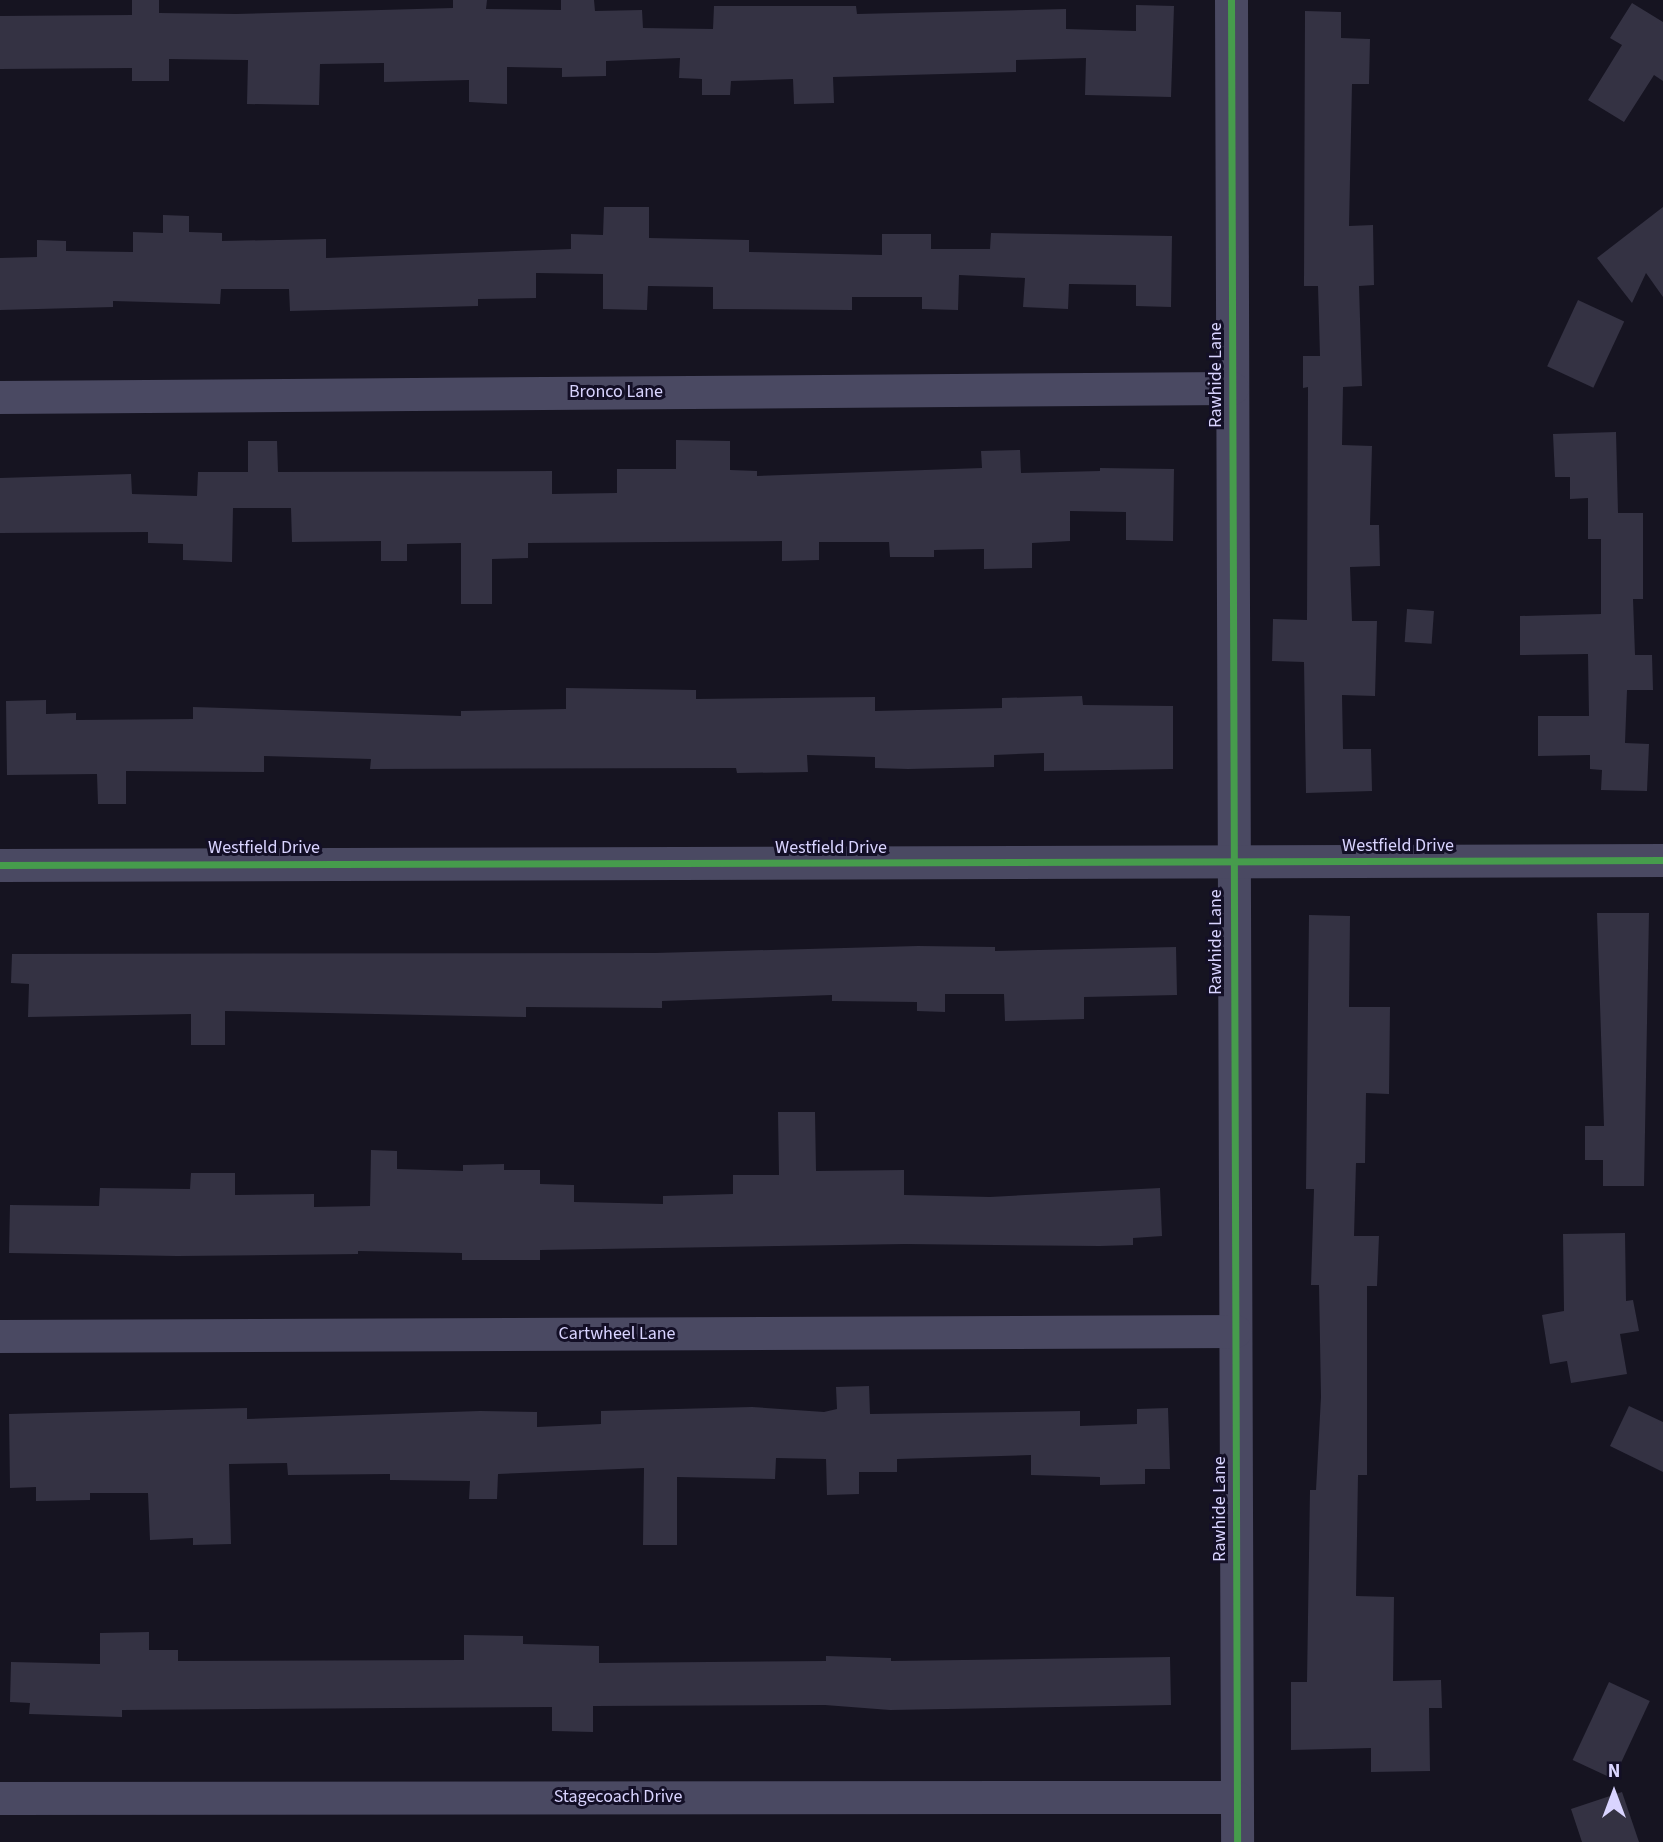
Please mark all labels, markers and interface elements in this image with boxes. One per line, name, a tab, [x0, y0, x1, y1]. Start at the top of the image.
street label: Rawhide Lane	[1205, 322, 1227, 428]
street label: Bronco Lane	[569, 381, 663, 403]
street label: Westfield Drive	[1342, 835, 1454, 857]
street label: Westfield Drive	[208, 837, 320, 859]
street label: Westfield Drive	[775, 837, 887, 859]
street label: Rawhide Lane	[1205, 889, 1227, 995]
street label: Cartwheel Lane	[558, 1323, 676, 1345]
street label: Rawhide Lane	[1209, 1456, 1231, 1562]
north arrow	[1579, 1758, 1649, 1828]
text: N	[1608, 1758, 1620, 1785]
street label: Stagecoach Drive	[554, 1786, 682, 1808]

